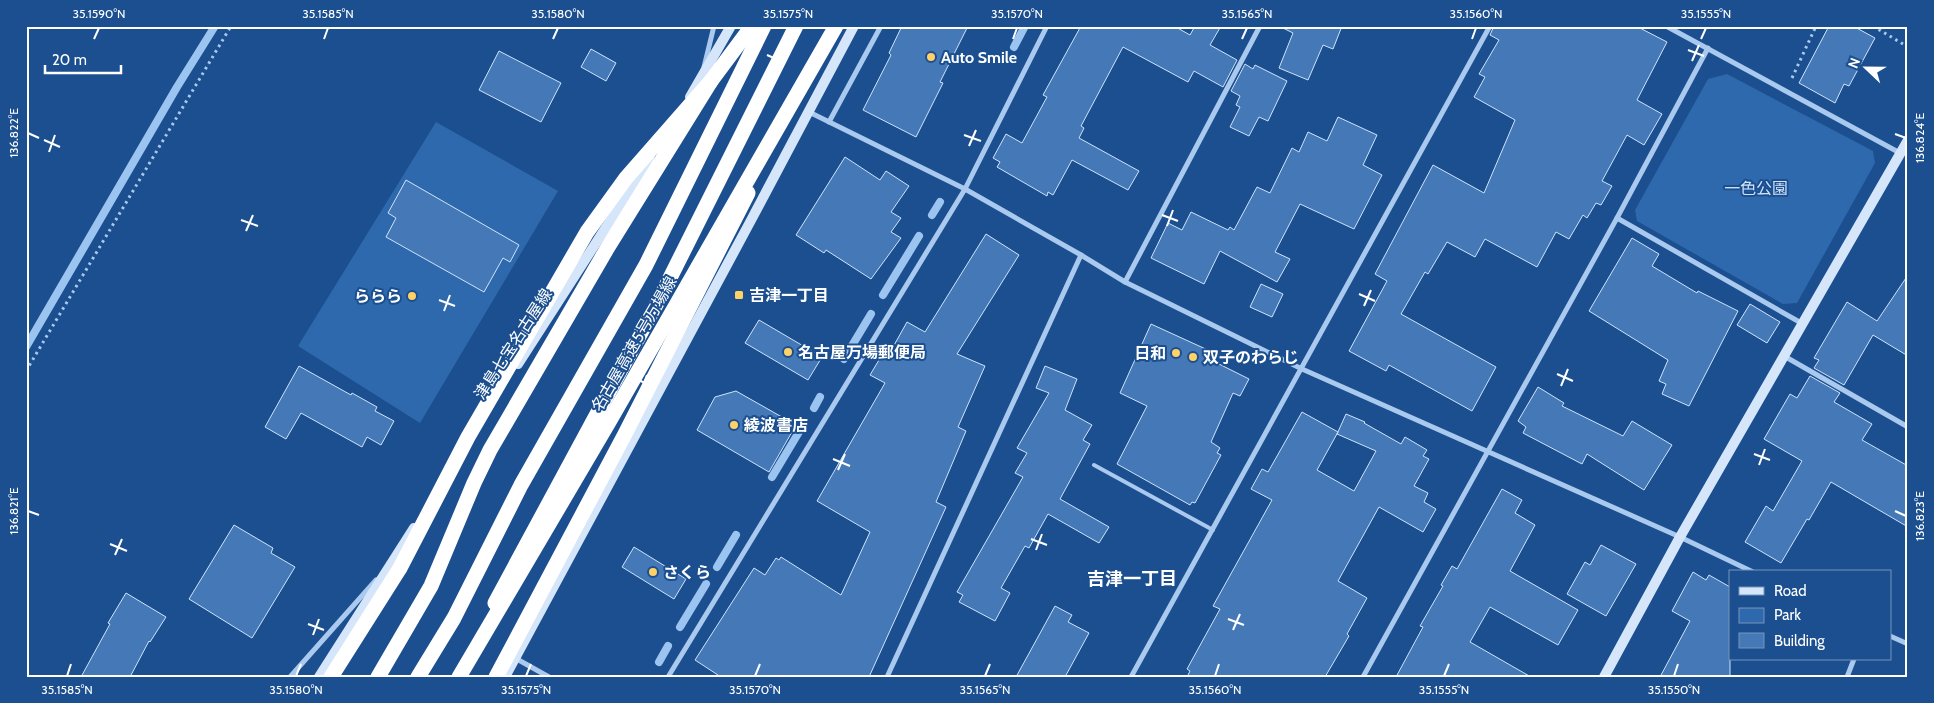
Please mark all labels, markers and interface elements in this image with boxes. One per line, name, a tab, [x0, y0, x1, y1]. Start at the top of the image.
text: 35.1590°N	[73, 6, 125, 21]
text: 35.1585°N	[302, 6, 354, 21]
text: 35.1580°N	[531, 6, 585, 21]
text: 35.1575°N	[763, 6, 813, 21]
text: 35.1570°N	[991, 6, 1043, 21]
text: 35.1565°N	[1222, 6, 1272, 21]
text: 35.1560°N	[1450, 6, 1502, 21]
text: 35.1555°N	[1681, 6, 1731, 21]
scale bar	[45, 42, 121, 74]
north arrow	[1842, 42, 1892, 92]
place label: Auto Smile	[941, 48, 1017, 67]
text: 20 m	[52, 51, 87, 69]
marker: Auto Smile	[925, 51, 937, 63]
text: N	[1844, 55, 1864, 71]
text: 136.822°E	[6, 108, 21, 158]
text: 136.824°E	[1912, 113, 1927, 163]
park label: 一色公園	[1724, 179, 1788, 198]
street label: 名古屋高速5号万場線	[588, 273, 680, 415]
street label: 津島七宝名古屋線	[470, 285, 556, 403]
place label: 吉津一丁目	[749, 286, 829, 305]
place label: ららら	[354, 287, 402, 306]
marker: 吉津一丁目	[733, 289, 745, 301]
marker: ららら	[406, 290, 418, 302]
place label: 名古屋万場郵便局	[798, 343, 926, 362]
place label: 日和	[1134, 344, 1166, 363]
marker: 名古屋万場郵便局	[782, 346, 794, 358]
marker: 日和	[1170, 347, 1182, 359]
place label: 双子のわらじ	[1203, 348, 1299, 367]
marker: 双子のわらじ	[1187, 351, 1199, 363]
place label: 綾波書店	[744, 416, 808, 435]
marker: 綾波書店	[728, 419, 740, 431]
text: 136.821°E	[6, 487, 21, 535]
text: 136.823°E	[1912, 491, 1927, 541]
place label: さくら	[663, 563, 711, 582]
marker: さくら	[647, 566, 659, 578]
district label: 吉津一丁目	[1087, 568, 1177, 590]
legend	[1729, 570, 1892, 660]
text: Road	[1774, 582, 1807, 600]
text: Park	[1774, 606, 1801, 624]
text: Building	[1774, 632, 1825, 650]
text: 35.1585°N	[41, 682, 93, 697]
text: 35.1580°N	[269, 682, 323, 697]
text: 35.1575°N	[501, 682, 551, 697]
text: 35.1570°N	[729, 682, 781, 697]
text: 35.1565°N	[960, 682, 1010, 697]
text: 35.1560°N	[1189, 682, 1241, 697]
text: 35.1555°N	[1419, 682, 1469, 697]
text: 35.1550°N	[1648, 682, 1700, 697]

